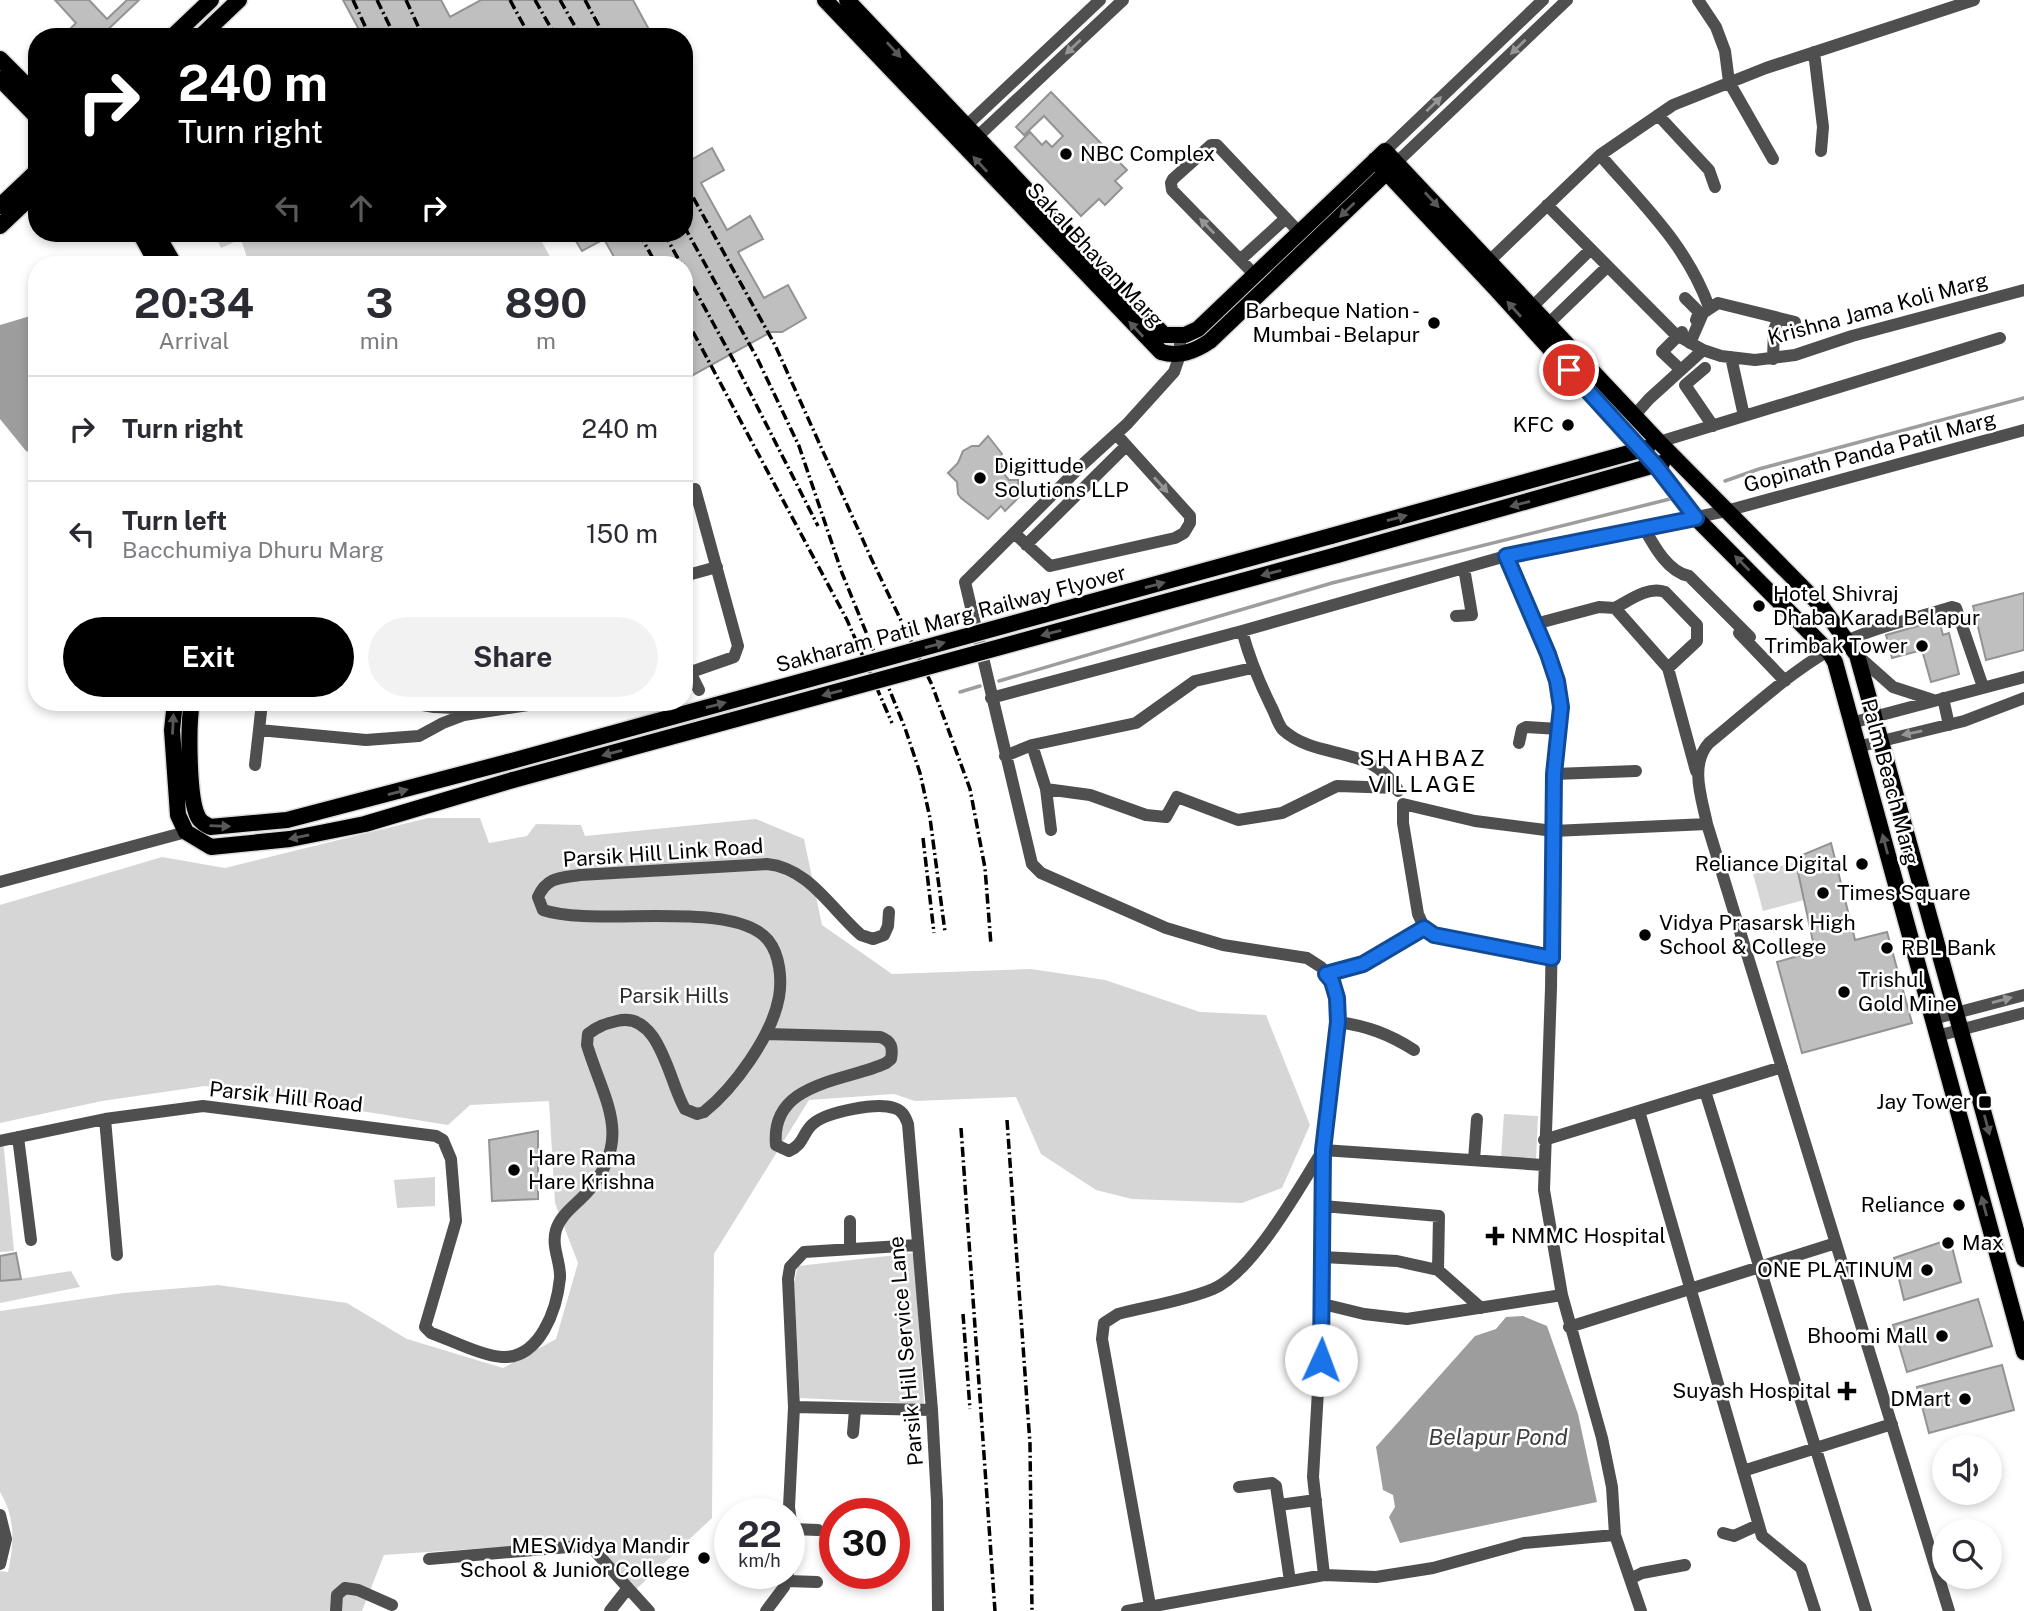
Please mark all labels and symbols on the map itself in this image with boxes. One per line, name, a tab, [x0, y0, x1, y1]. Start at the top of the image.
one-way arrow	[1065, 38, 1082, 54]
one-way arrow	[1510, 39, 1527, 55]
one-way arrow	[886, 41, 902, 58]
one-way arrow	[1425, 96, 1442, 112]
place label: NBC Complex	[1080, 141, 1215, 166]
marker: NBC Complex	[1058, 146, 1074, 162]
one-way arrow	[973, 156, 989, 173]
street label: Sakal Bhavan Marg	[1022, 177, 1169, 332]
one-way arrow	[1423, 191, 1439, 208]
one-way arrow	[1339, 202, 1356, 218]
one-way arrow	[1200, 218, 1216, 235]
street label: Krishna Jama Koli Marg	[1765, 267, 1991, 350]
place label: Barbeque Nation - Mumbai - Belapur	[1245, 298, 1420, 347]
one-way arrow	[1506, 300, 1522, 318]
marker: Barbeque Nation - Mumbai - Belapur	[1426, 315, 1442, 331]
one-way arrow	[1129, 321, 1145, 338]
pin	[1539, 340, 1599, 400]
street label: Gopinath Panda Patil Marg	[1741, 406, 1999, 497]
place label: KFC	[1513, 412, 1554, 437]
marker: KFC	[1560, 417, 1576, 433]
place label: Digittude Solutions LLP	[994, 453, 1129, 502]
marker: Digittude Solutions LLP	[972, 470, 988, 486]
one-way arrow	[1153, 476, 1169, 493]
one-way arrow	[1509, 499, 1531, 510]
one-way arrow	[1386, 512, 1408, 523]
one-way arrow	[1733, 555, 1750, 572]
street label: Sakharam Patil Marg Railway Flyover	[773, 560, 1129, 677]
one-way arrow	[1260, 568, 1282, 579]
one-way arrow	[1144, 579, 1166, 590]
place label: Hotel Shivraj Dhaba Karad Belapur	[1773, 581, 1980, 630]
marker: Hotel Shivraj Dhaba Karad Belapur	[1751, 598, 1767, 614]
one-way arrow	[1040, 628, 1062, 639]
place label: Trimbak Tower	[1765, 633, 1908, 658]
marker: Trimbak Tower	[1914, 638, 1930, 654]
one-way arrow	[924, 639, 946, 650]
one-way arrow	[821, 688, 843, 699]
street label: Palm Beach Marg	[1856, 696, 1925, 868]
one-way arrow	[705, 699, 727, 710]
one-way arrow	[168, 713, 179, 735]
one-way arrow	[1901, 727, 1923, 738]
district label: SHAHBAZ VILLAGE	[1359, 744, 1487, 797]
one-way arrow	[601, 748, 623, 759]
one-way arrow	[388, 786, 409, 796]
one-way arrow	[209, 820, 231, 832]
one-way arrow	[288, 832, 310, 843]
street label: Parsik Hill Link Road	[562, 833, 764, 872]
one-way arrow	[1879, 833, 1890, 855]
place label: Reliance Digital	[1695, 851, 1848, 876]
marker: Reliance Digital	[1854, 856, 1870, 872]
place label: Times Square	[1837, 880, 1971, 905]
marker: Times Square	[1815, 885, 1831, 901]
place label: Vidya Prasarsk High School & College	[1659, 910, 1856, 959]
marker: Vidya Prasarsk High School & College	[1637, 927, 1653, 943]
place label: RBL Bank	[1901, 935, 1996, 960]
marker: RBL Bank	[1879, 940, 1895, 956]
place label: Trishul Gold Mine	[1858, 967, 1957, 1016]
park label: Parsik Hills	[619, 983, 729, 1008]
marker: Trishul Gold Mine	[1836, 984, 1852, 1000]
one-way arrow	[1992, 995, 2013, 1005]
street label: Parsik Hill Road	[208, 1076, 364, 1117]
place label: Jay Tower	[1876, 1089, 1971, 1114]
marker: Jay Tower	[1977, 1094, 1993, 1110]
one-way arrow	[1982, 1114, 1993, 1136]
place label: Hare Rama Hare Krishna	[528, 1145, 655, 1194]
marker: Hare Rama Hare Krishna	[506, 1162, 522, 1178]
place label: Reliance	[1861, 1192, 1945, 1217]
one-way arrow	[1978, 1194, 1989, 1216]
marker: Reliance	[1951, 1197, 1967, 1213]
place label: NMMC Hospital	[1511, 1223, 1666, 1248]
marker: NMMC Hospital	[1485, 1226, 1505, 1246]
place label: Max	[1962, 1230, 2004, 1255]
street label: Parsik Hill Service Lane	[883, 1235, 928, 1467]
marker: Max	[1940, 1235, 1956, 1251]
place label: ONE PLATINUM	[1757, 1257, 1913, 1282]
marker: ONE PLATINUM	[1919, 1262, 1935, 1278]
position arrow	[1284, 1323, 1358, 1397]
place label: Bhoomi Mall	[1807, 1323, 1928, 1348]
marker: Bhoomi Mall	[1934, 1328, 1950, 1344]
place label: Suyash Hospital	[1672, 1378, 1831, 1403]
marker: Suyash Hospital	[1837, 1381, 1857, 1401]
place label: DMart	[1890, 1386, 1951, 1411]
marker: DMart	[1957, 1391, 1973, 1407]
water label: Belapur Pond	[1428, 1423, 1568, 1450]
speed limit sign: 30	[819, 1498, 910, 1589]
place label: MES Vidya Mandir School & Junior College	[460, 1533, 690, 1582]
marker: MES Vidya Mandir School & Junior College	[696, 1550, 712, 1566]

